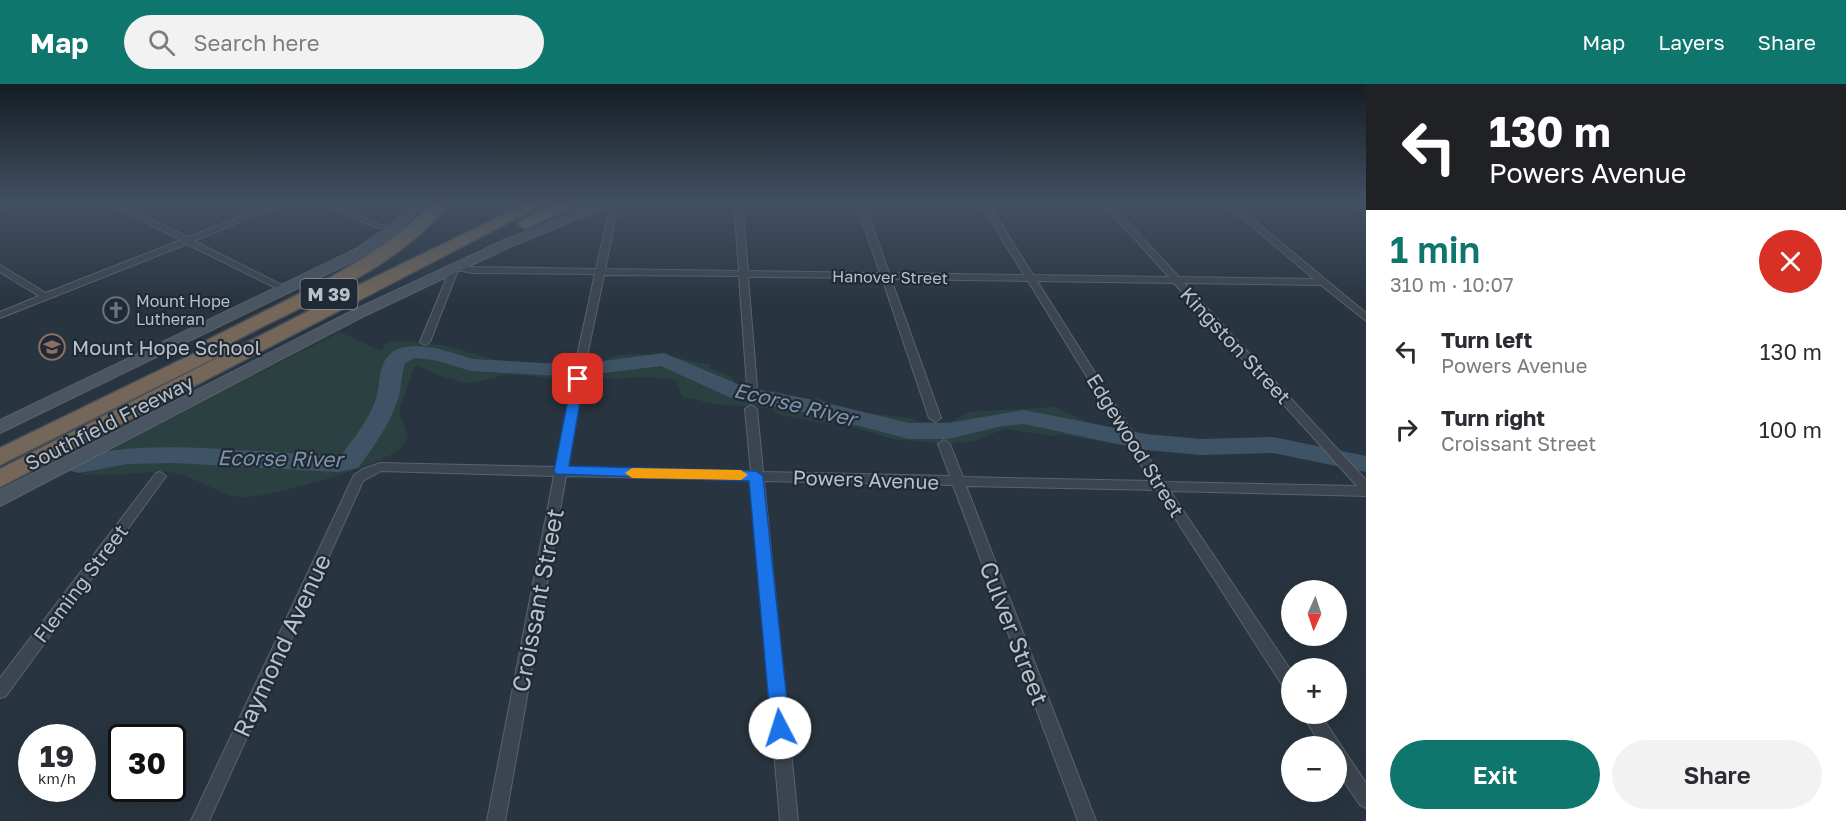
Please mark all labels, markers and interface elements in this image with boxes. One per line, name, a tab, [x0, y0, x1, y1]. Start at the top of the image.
search box	[124, 15, 544, 69]
text: Map	[30, 26, 88, 59]
icon: search	[145, 26, 178, 59]
text: Search here	[193, 29, 319, 56]
text: Map	[1582, 29, 1625, 55]
text: Layers	[1658, 29, 1725, 55]
text: Share	[1758, 29, 1816, 55]
text: 130 m	[1489, 106, 1611, 156]
icon: left	[1390, 108, 1468, 186]
text: Powers Avenue	[1489, 157, 1687, 189]
text: 1 min	[1390, 228, 1480, 271]
button: close	[1759, 230, 1822, 293]
street label: Hanover Street	[832, 266, 948, 288]
text: 310 m · 10:07	[1390, 272, 1514, 296]
road number: M 39	[300, 279, 358, 309]
street label: Kingston Street	[1176, 282, 1296, 408]
place label: Mount Hope Lutheran	[136, 291, 230, 329]
church icon: Mount Hope Lutheran	[101, 295, 131, 325]
text: Turn left	[1441, 326, 1532, 353]
school or university icon: Mount Hope School	[37, 332, 67, 362]
place label: Mount Hope School	[72, 335, 261, 359]
icon: left	[1390, 335, 1423, 368]
text: 130 m	[1760, 338, 1822, 365]
pin	[552, 353, 603, 404]
text: Powers Avenue	[1441, 353, 1587, 377]
icon: arrive	[561, 362, 594, 395]
street label: Southfield Freeway	[21, 369, 197, 475]
street label: Edgewood Street	[1082, 369, 1190, 521]
water label: Ecorse River	[731, 376, 862, 432]
text: Turn right	[1441, 404, 1545, 431]
icon: right	[1390, 413, 1423, 446]
text: 100 m	[1759, 416, 1822, 443]
text: Croissant Street	[1441, 431, 1596, 455]
water label: Ecorse River	[217, 444, 346, 472]
street label: Powers Avenue	[792, 464, 940, 494]
street label: Croissant Street	[505, 506, 569, 694]
street label: Fleming Street	[28, 519, 132, 647]
street label: Raymond Avenue	[226, 549, 336, 741]
street label: Culver Street	[974, 557, 1056, 709]
north arrow	[1281, 580, 1347, 646]
map controls	[1281, 580, 1347, 802]
button: +	[1281, 658, 1347, 724]
position arrow	[748, 696, 812, 760]
speed limit sign: 30	[108, 724, 186, 802]
button: −	[1281, 736, 1347, 802]
text: 19	[40, 738, 74, 774]
button: Exit	[1390, 740, 1600, 809]
button: Share	[1612, 740, 1822, 809]
text: km/h	[38, 769, 76, 787]

